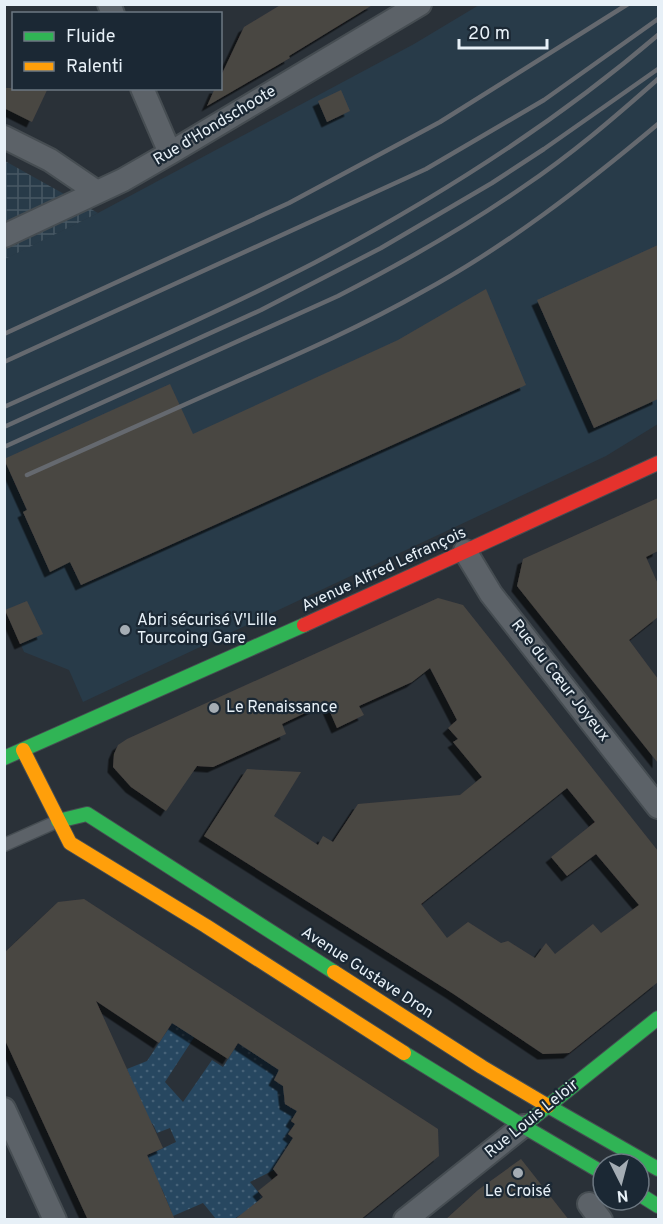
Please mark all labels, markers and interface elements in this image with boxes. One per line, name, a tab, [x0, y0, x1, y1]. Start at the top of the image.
legend	[12, 12, 222, 90]
scale bar	[459, 12, 548, 50]
text: 20 m	[468, 23, 510, 46]
text: Fluide	[66, 26, 115, 49]
text: Ralenti	[66, 56, 123, 79]
street label: Rue d'Hondschoote	[150, 82, 280, 170]
street label: Avenue Alfred Lefrançois	[298, 523, 470, 617]
place label: Abri sécurisé V'Lille Tourcoing Gare	[137, 611, 277, 649]
street label: Rue du Cœur Joyeux	[506, 616, 614, 746]
marker: Abri sécurisé V'Lille Tourcoing Gare	[118, 623, 132, 637]
place label: Le Renaissance	[226, 698, 337, 718]
marker: Le Renaissance	[207, 701, 221, 715]
street label: Avenue Gustave Dron	[297, 923, 437, 1023]
street label: Rue Louis Leloir	[481, 1075, 583, 1163]
north arrow	[591, 1152, 651, 1212]
marker: Le Croisé	[511, 1166, 525, 1180]
place label: Le Croisé	[485, 1182, 551, 1202]
text: N	[616, 1184, 629, 1205]

